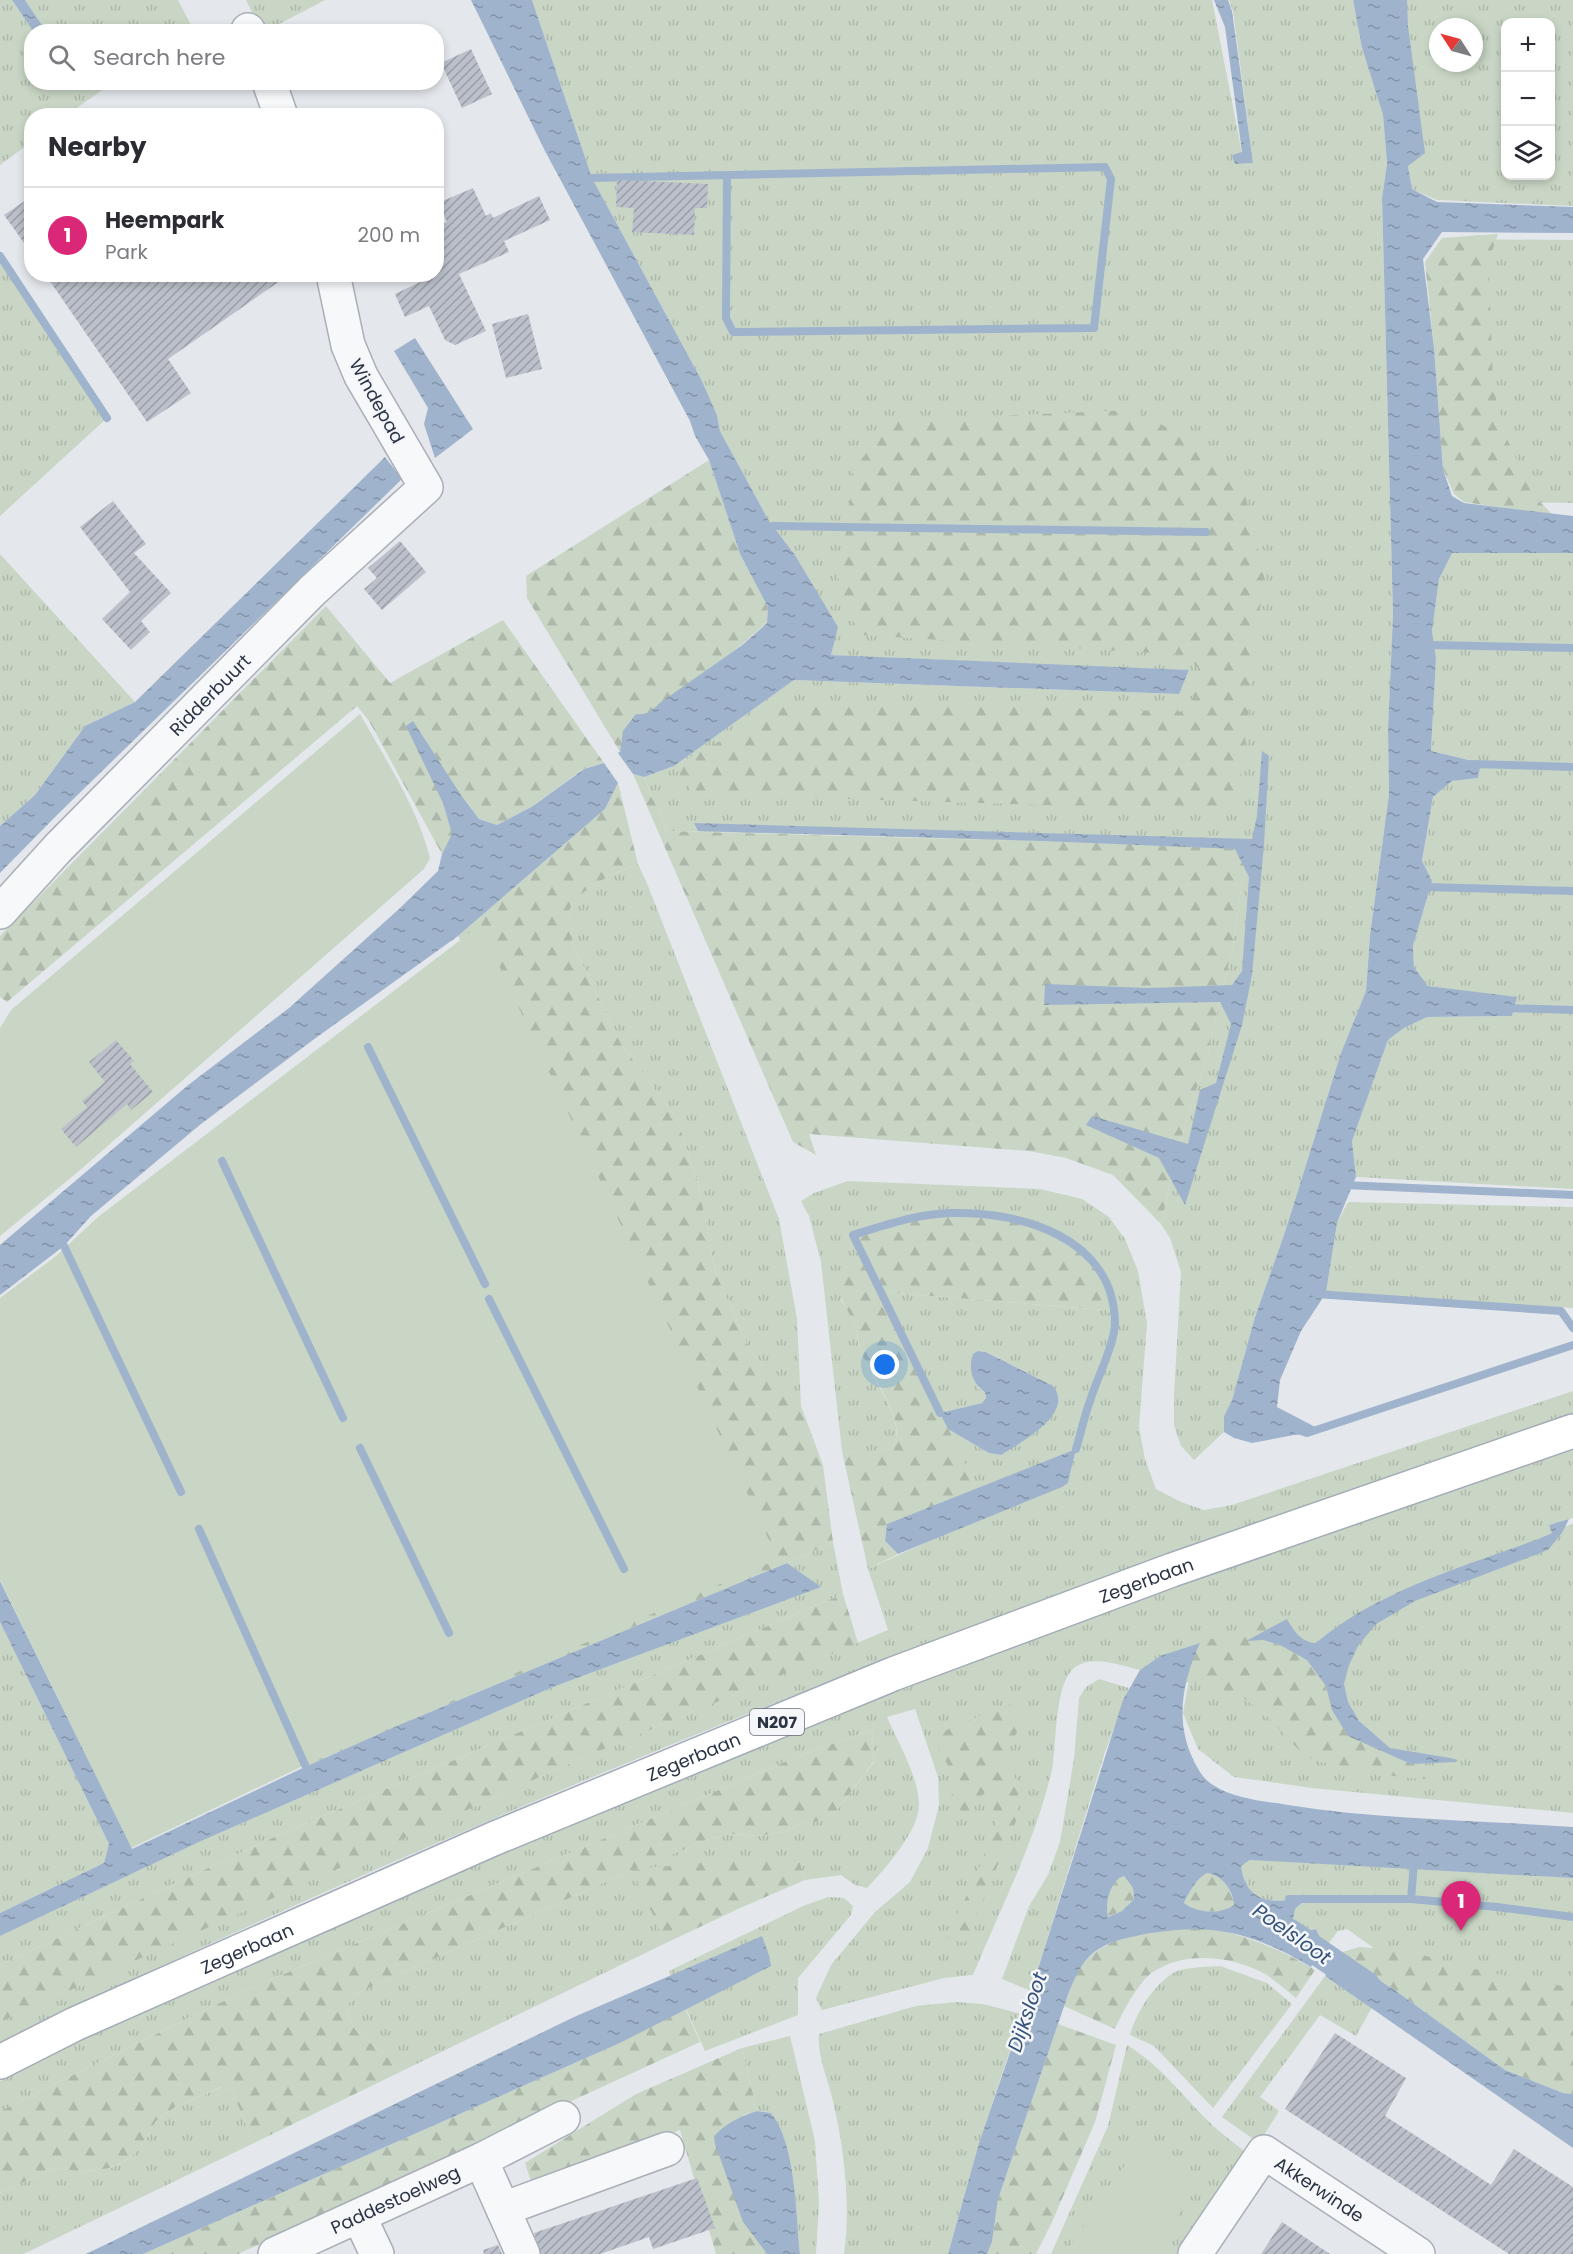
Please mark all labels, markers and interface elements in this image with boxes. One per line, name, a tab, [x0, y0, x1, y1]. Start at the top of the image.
north arrow	[1429, 18, 1483, 72]
map controls	[1501, 18, 1555, 180]
button: +	[1501, 18, 1555, 72]
search box	[24, 24, 444, 90]
icon: search	[45, 41, 78, 74]
text: Search here	[93, 42, 226, 73]
button: −	[1501, 72, 1555, 126]
button: layers	[1501, 126, 1555, 180]
text: Nearby	[48, 129, 146, 165]
text: Heempark	[105, 205, 224, 236]
text: 1	[64, 221, 71, 249]
text: 200 m	[357, 221, 420, 249]
text: Park	[105, 238, 148, 266]
street label: Windepad	[343, 354, 411, 448]
street label: Ridderbuurt	[163, 648, 256, 741]
your location	[870, 1350, 899, 1379]
street label: Zegerbaan	[1095, 1551, 1197, 1609]
road number: N207	[750, 1709, 804, 1735]
street label: Zegerbaan	[643, 1726, 744, 1787]
pin: 1	[1442, 1882, 1480, 1931]
water label: Poelsloot	[1247, 1897, 1337, 1972]
street label: Zegerbaan	[197, 1916, 297, 1979]
water label: Dijksloot	[1000, 1968, 1054, 2056]
street label: Akkerwinde	[1270, 2150, 1369, 2228]
street label: Paddestoelweg	[327, 2159, 464, 2239]

